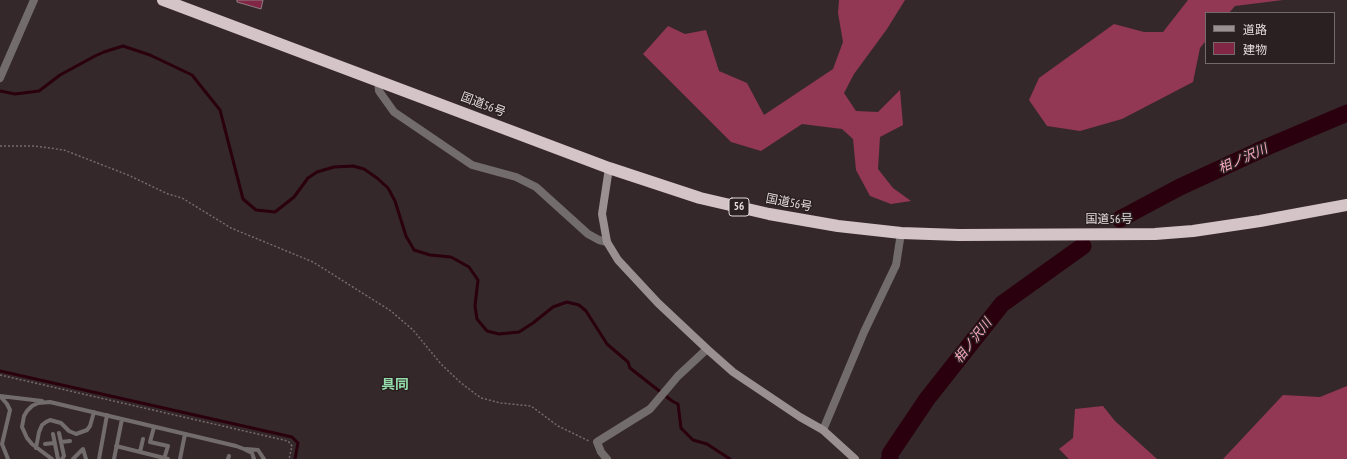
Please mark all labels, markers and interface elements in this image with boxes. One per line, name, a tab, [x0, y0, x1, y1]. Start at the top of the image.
legend	[1205, 12, 1335, 64]
text: 道路	[1243, 22, 1267, 37]
text: 建物	[1243, 42, 1267, 57]
street label: 国道56号	[459, 90, 507, 120]
water label: 相ノ沢川	[1216, 141, 1270, 177]
street label: 国道56号	[765, 191, 813, 215]
road number: 56	[729, 198, 749, 216]
street label: 国道56号	[1086, 213, 1132, 227]
water label: 相ノ沢川	[951, 316, 995, 366]
district label: 具同	[381, 377, 409, 393]

